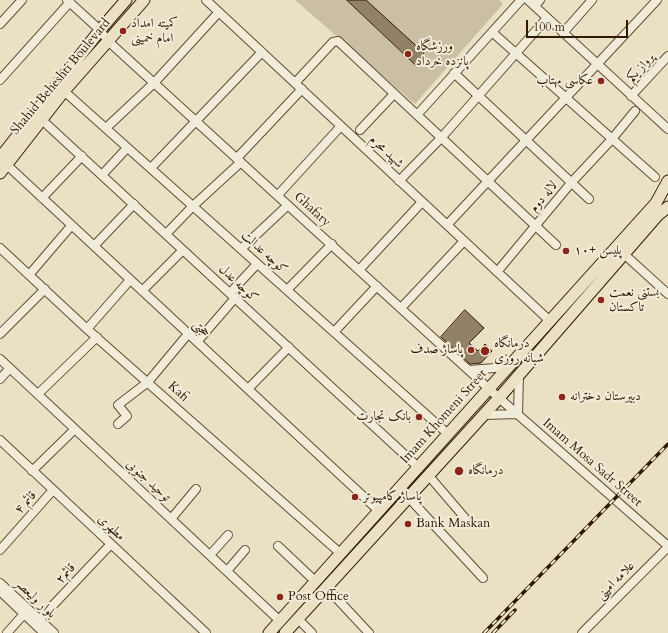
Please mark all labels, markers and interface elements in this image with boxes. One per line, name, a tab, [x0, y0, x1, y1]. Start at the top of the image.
scale bar	[528, 12, 630, 38]
street label: Shahid Beheshti Boulevard	[8, 16, 114, 138]
place label: کمیته امداد امام خمینی	[131, 16, 178, 47]
text: 100 m	[533, 19, 565, 35]
marker: کمیته امداد امام خمینی	[118, 26, 128, 36]
place label: ورزشگاه پانزده خرداد	[416, 39, 469, 70]
marker: ورزشگاه پانزده خرداد	[403, 49, 413, 59]
street label: پرواز یکم	[624, 50, 658, 86]
place label: عکاسی مهتاب	[536, 73, 593, 89]
marker: عکاسی مهتاب	[596, 76, 606, 86]
street label: شهید محرم	[366, 132, 406, 172]
street label: لاله دوم	[527, 178, 561, 216]
street label: Ghafary	[290, 189, 334, 231]
street label: کوچه عدالت	[238, 228, 290, 278]
place label: پلیس +۱۰	[574, 243, 622, 259]
marker: پلیس +۱۰	[561, 246, 571, 256]
street label: کوچه عدل	[215, 262, 261, 306]
place label: بستنی نعمت تاکستان	[609, 285, 659, 316]
marker: بستنی نعمت تاکستان	[596, 295, 606, 305]
street label: حجتی	[189, 317, 213, 341]
place label: درمانگاه شبانه روزی	[494, 336, 544, 367]
place label: پاساژ صدف	[411, 342, 463, 358]
marker: پاساژ صدف	[466, 345, 476, 355]
marker: درمانگاه شبانه روزی	[479, 345, 491, 357]
street label: Imam Khomeni Street	[397, 366, 491, 468]
street label: Kafi	[164, 379, 192, 405]
place label: دبیرستان دخترانه	[570, 389, 641, 405]
marker: دبیرستان دخترانه	[557, 392, 567, 402]
place label: بانک تجارت	[356, 409, 411, 425]
marker: بانک تجارت	[414, 412, 424, 422]
street label: Imam Mosa Sadr Street	[539, 416, 645, 510]
street label: توحید جنوبی	[123, 457, 173, 505]
place label: درمانگاه	[468, 463, 504, 479]
marker: درمانگاه	[453, 465, 465, 477]
street label: قائم ۴	[12, 488, 40, 518]
place label: پاساژ کامپیوتر	[363, 489, 421, 505]
marker: پاساژ کامپیوتر	[350, 492, 360, 502]
street label: مطهری	[94, 511, 128, 545]
place label: Bank Maskan	[416, 516, 490, 532]
marker: Bank Maskan	[403, 519, 413, 529]
street label: علامه امینی	[593, 558, 639, 604]
street label: قائم۲	[53, 561, 79, 587]
street label: بلوار ولیعصر	[11, 576, 59, 622]
place label: Post Office	[288, 589, 349, 605]
marker: Post Office	[275, 592, 285, 602]

